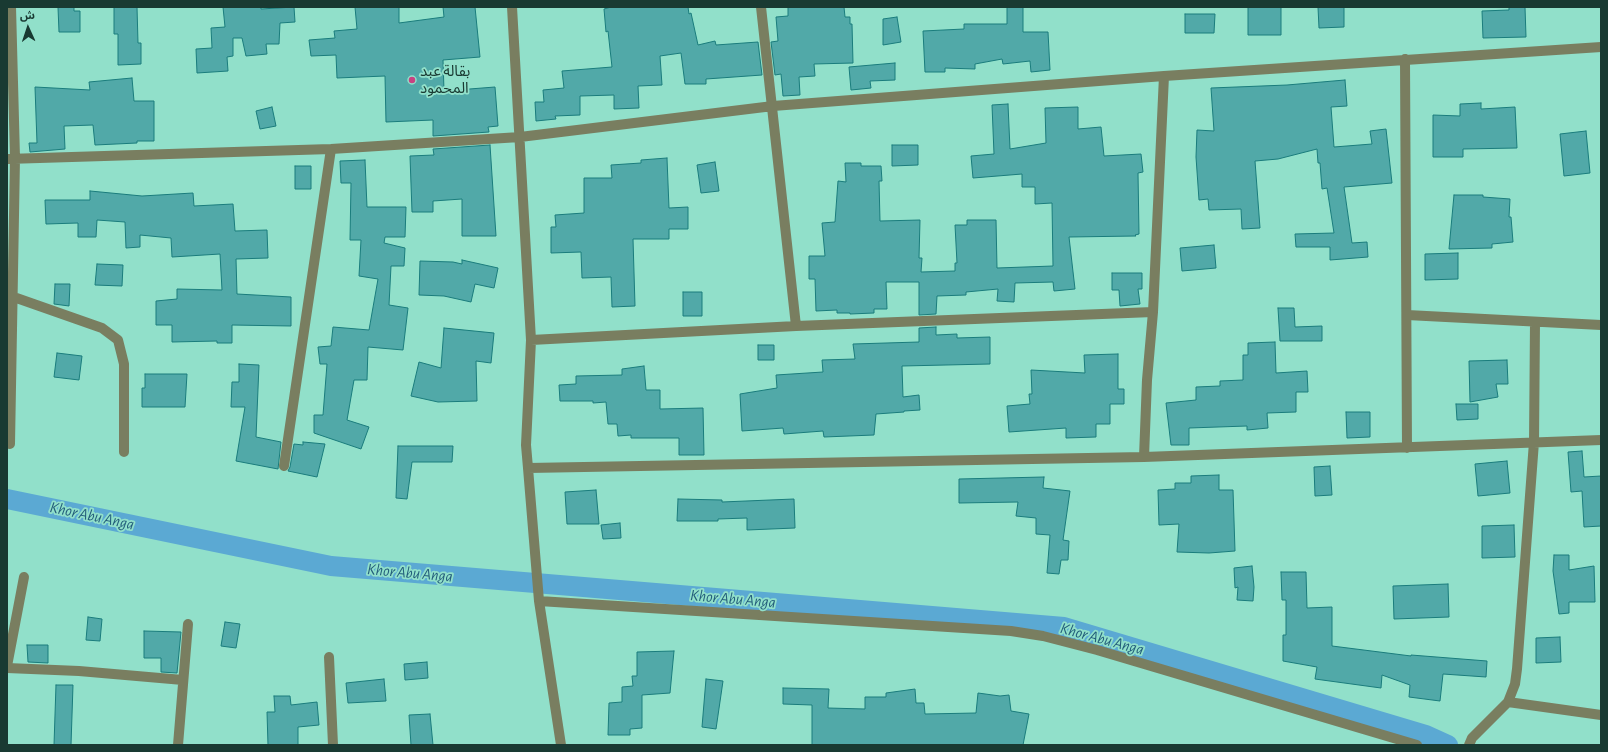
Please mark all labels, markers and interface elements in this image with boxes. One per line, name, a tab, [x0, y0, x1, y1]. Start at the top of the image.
north arrow	[8, 8, 48, 48]
text: ش	[20, 10, 35, 21]
place label: بقالة عبد المحمود	[420, 62, 470, 97]
marker: بقالة عبد المحمود	[407, 75, 417, 85]
water label: Khor Abu Anga	[48, 498, 136, 534]
water label: Khor Abu Anga	[366, 560, 454, 586]
water label: Khor Abu Anga	[689, 586, 777, 612]
water label: Khor Abu Anga	[1058, 619, 1146, 659]

